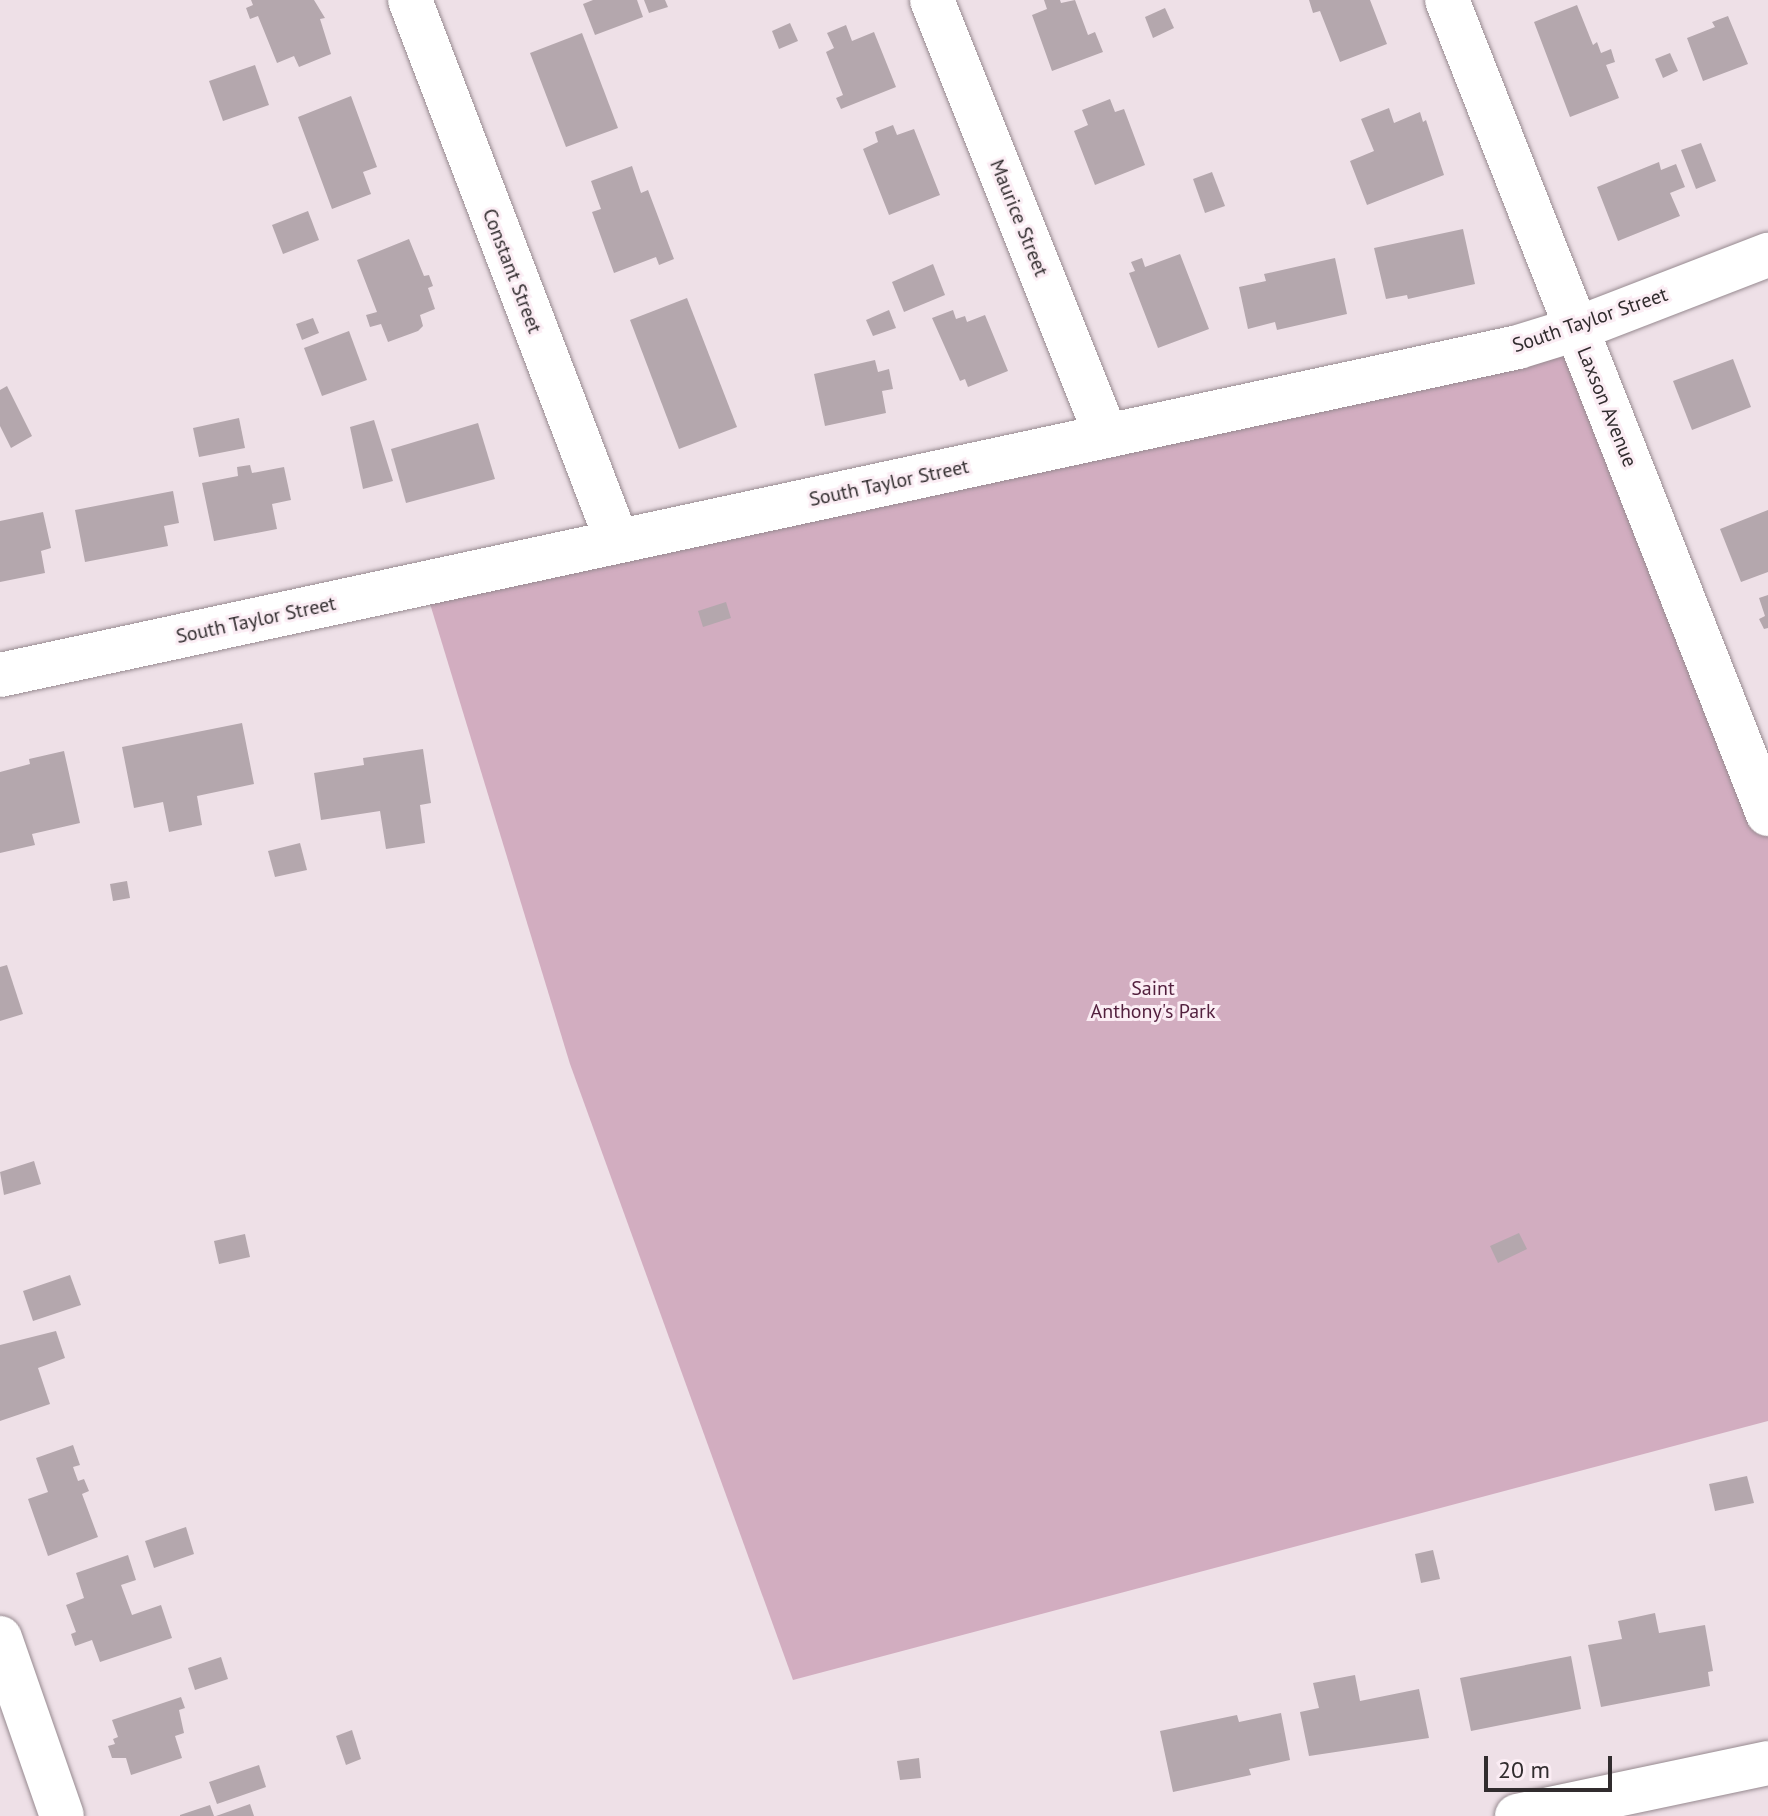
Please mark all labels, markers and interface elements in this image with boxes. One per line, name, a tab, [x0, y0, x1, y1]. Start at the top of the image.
street label: Maurice Street	[985, 156, 1053, 280]
street label: Constant Street	[477, 205, 547, 337]
street label: South Taylor Street	[1509, 282, 1671, 358]
street label: Laxson Avenue	[1572, 343, 1642, 471]
street label: South Taylor Street	[807, 454, 971, 512]
street label: South Taylor Street	[174, 591, 338, 649]
park label: Saint Anthony's Park	[1091, 977, 1215, 1024]
scale bar	[1488, 1740, 1616, 1790]
text: 20 m	[1498, 1754, 1550, 1785]

